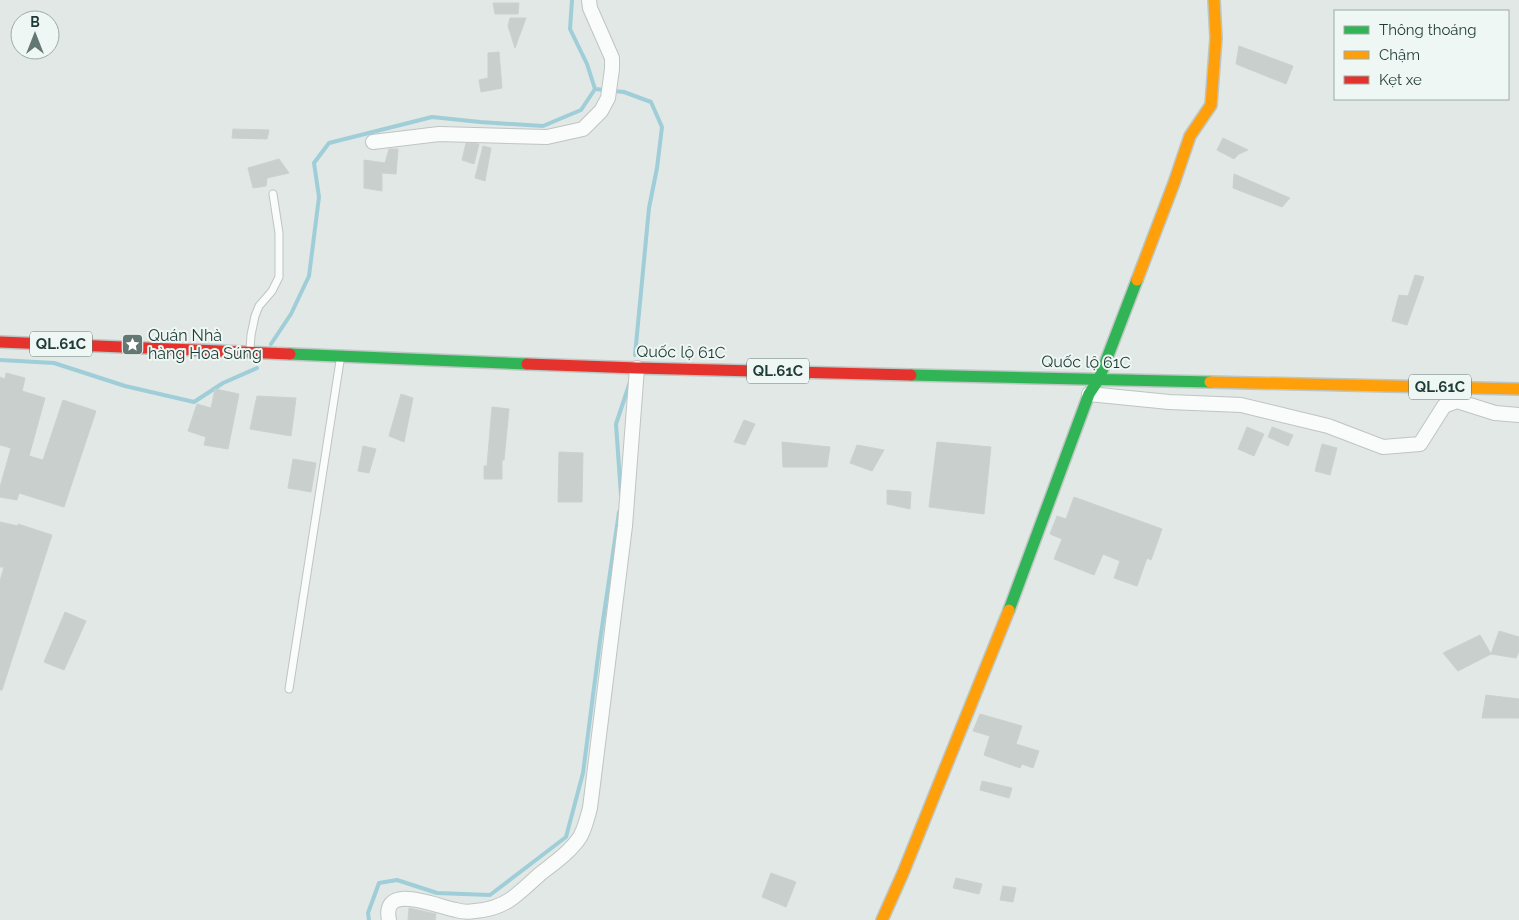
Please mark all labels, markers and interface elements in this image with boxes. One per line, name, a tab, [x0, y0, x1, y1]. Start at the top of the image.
north arrow	[10, 10, 60, 60]
legend	[1334, 10, 1509, 100]
text: B	[30, 14, 40, 30]
text: Thông thoáng	[1379, 21, 1477, 39]
text: Chậm	[1379, 46, 1420, 64]
text: Kẹt xe	[1379, 71, 1422, 89]
place label: Quán Nhà hàng Hoa Súng	[148, 326, 262, 363]
road number: QL.61C	[30, 332, 92, 356]
place icon: Quán Nhà hàng Hoa Súng	[120, 332, 144, 356]
street label: Quốc lộ 61C	[636, 342, 726, 362]
street label: Quốc lộ 61C	[1041, 352, 1131, 372]
road number: QL.61C	[747, 358, 809, 384]
road number: QL.61C	[1409, 374, 1471, 400]

